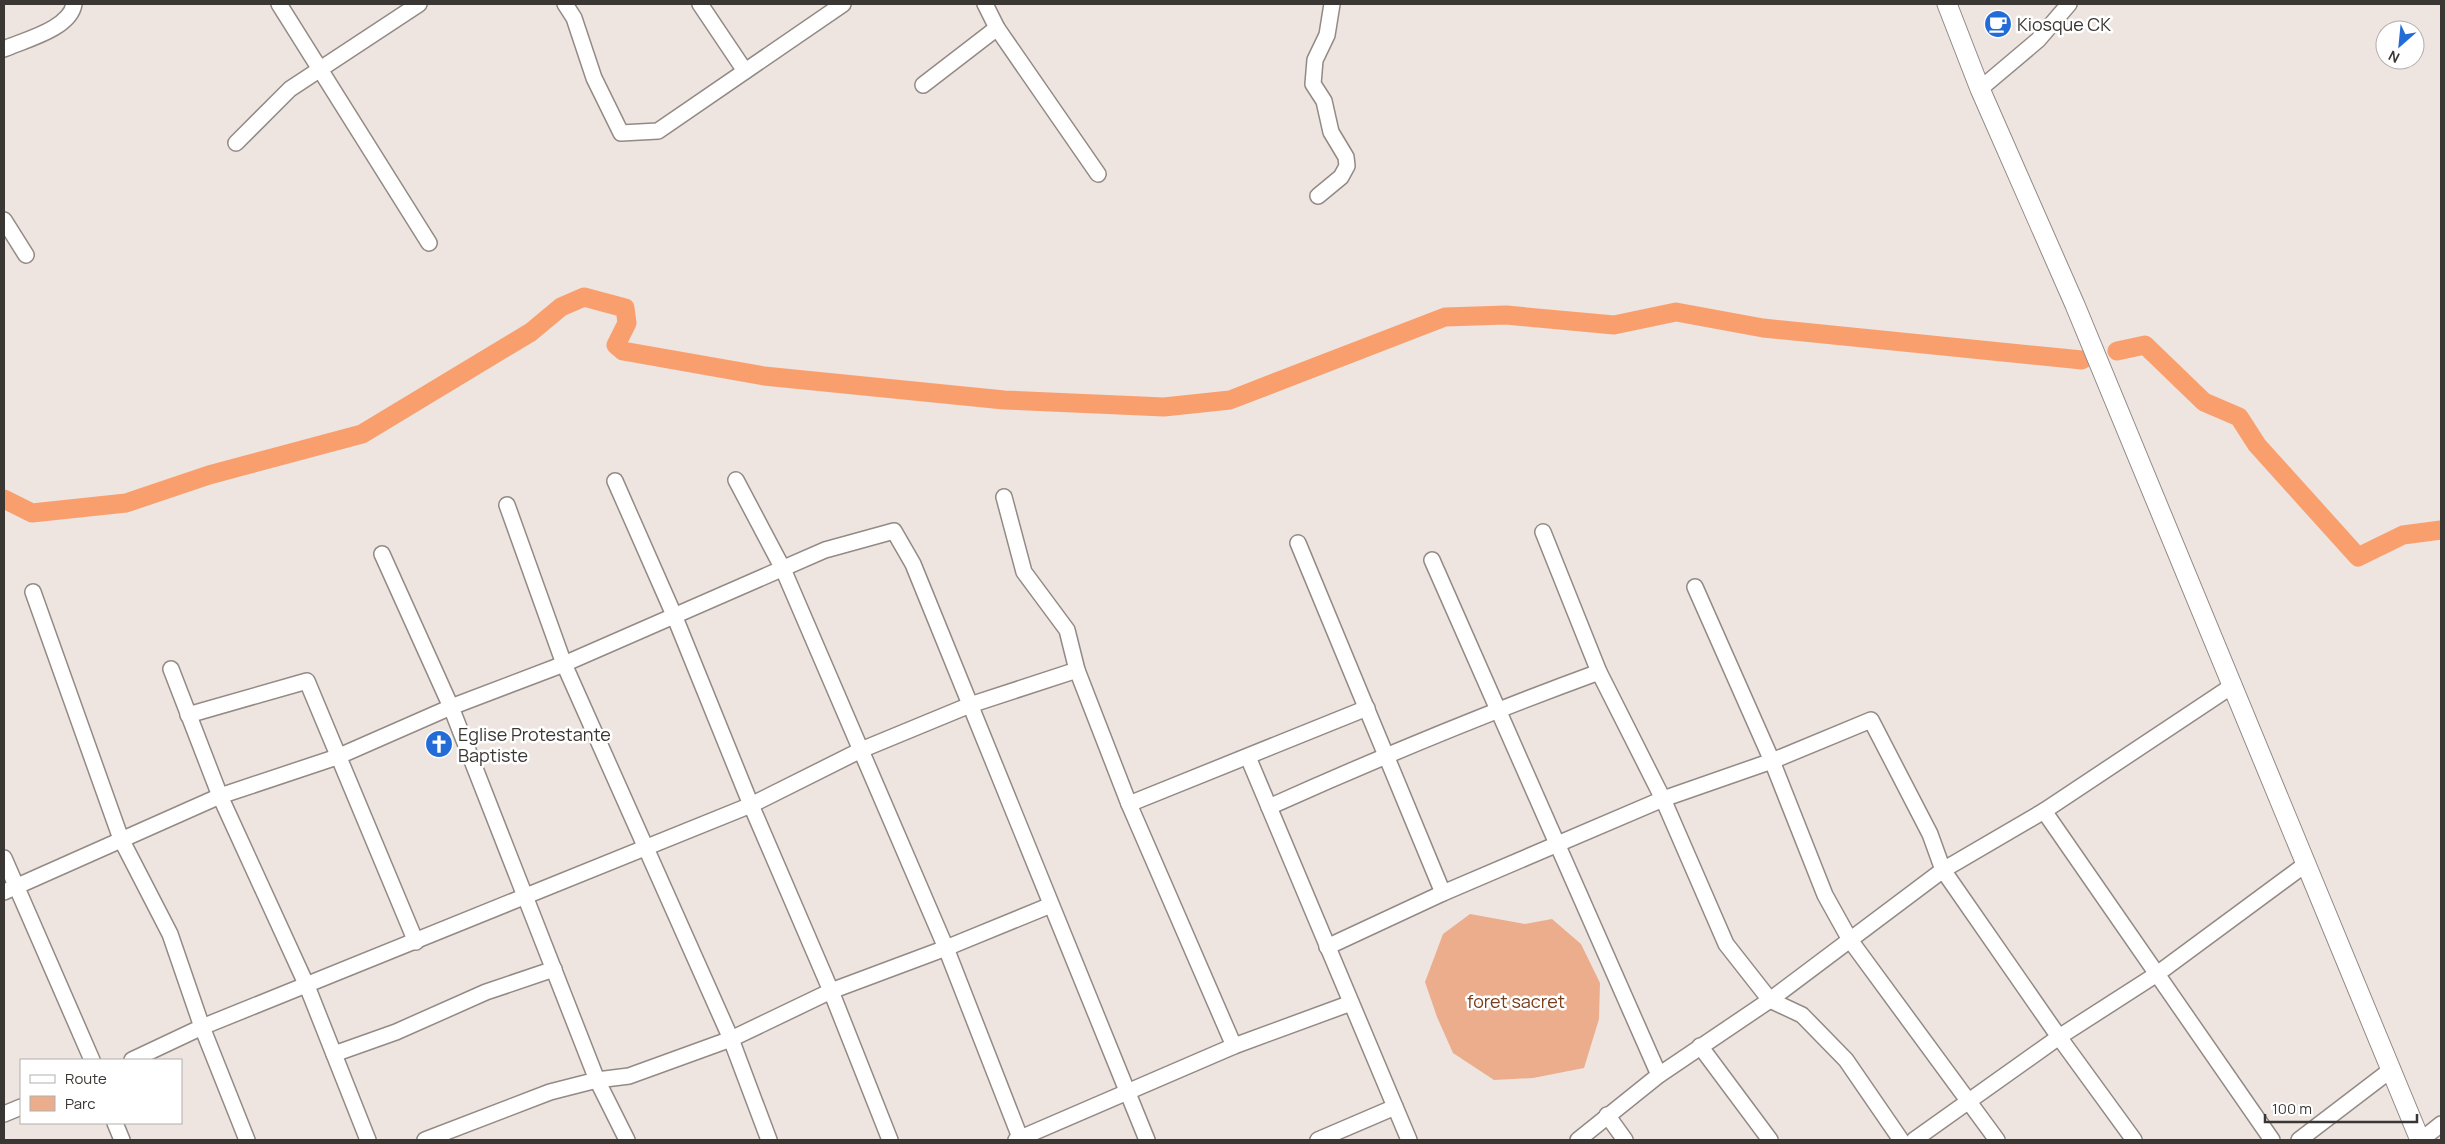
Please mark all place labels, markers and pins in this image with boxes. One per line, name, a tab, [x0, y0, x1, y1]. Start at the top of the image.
cafe icon: Kiosque CK	[1983, 9, 2013, 39]
place label: Kiosque CK	[2017, 12, 2111, 36]
place label: Eglise Protestante Baptiste	[458, 722, 611, 767]
church icon: Eglise Protestante Baptiste	[424, 729, 454, 759]

